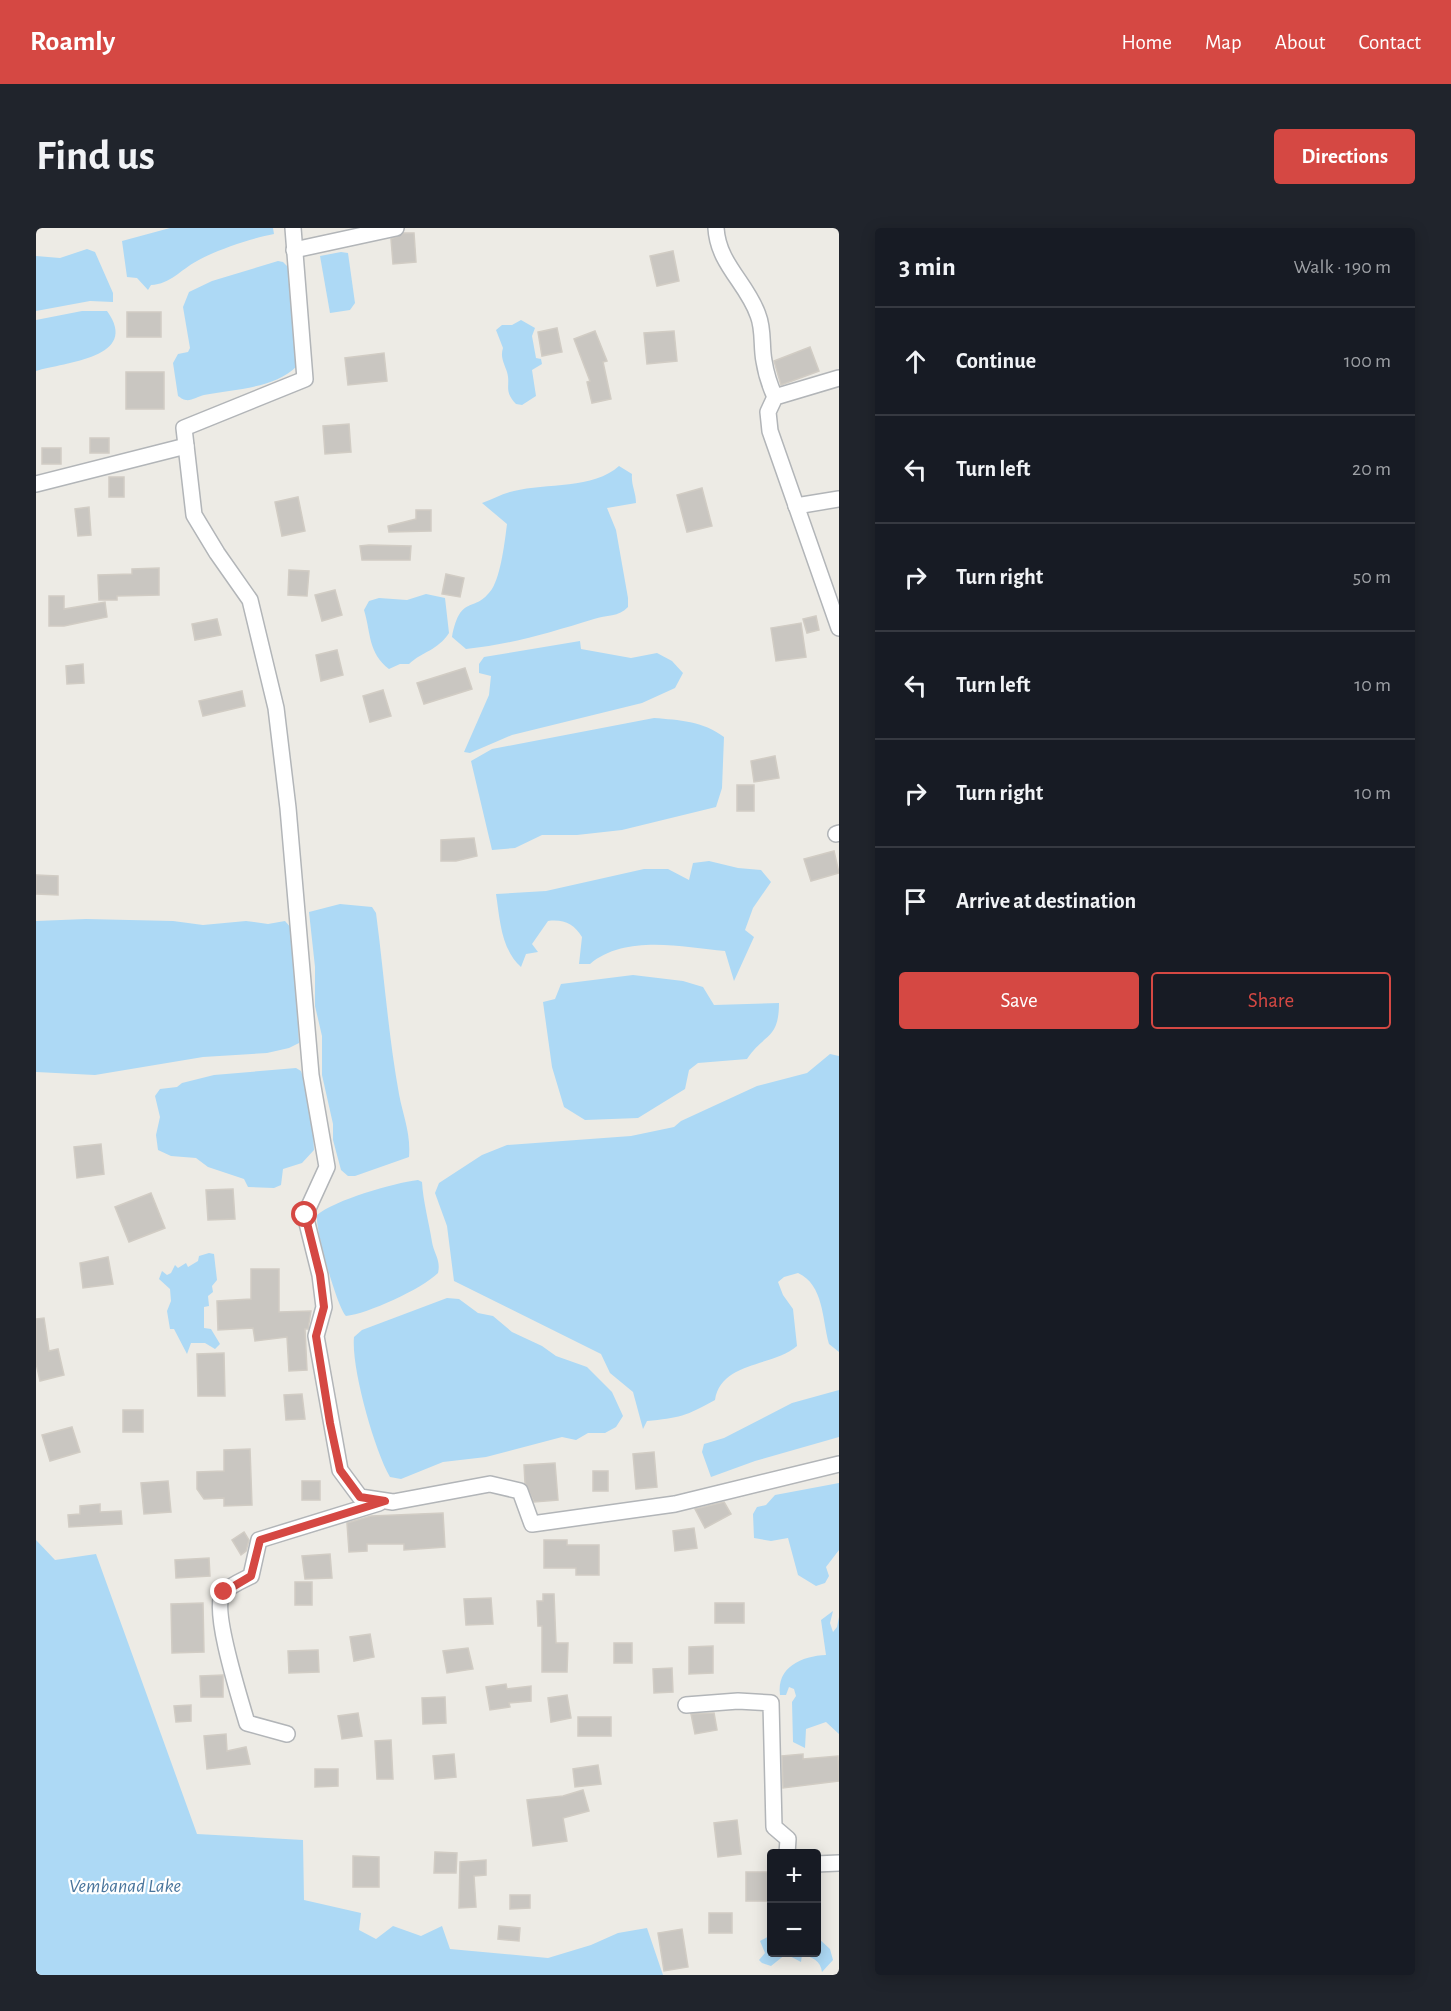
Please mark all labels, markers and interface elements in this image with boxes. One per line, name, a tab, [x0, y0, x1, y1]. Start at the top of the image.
text: Roamly	[30, 28, 115, 56]
text: Home	[1121, 32, 1172, 53]
text: Map	[1205, 32, 1242, 53]
text: About	[1275, 32, 1325, 53]
text: Contact	[1358, 32, 1421, 53]
button: Directions	[1274, 129, 1415, 184]
text: Find us	[36, 135, 155, 177]
text: 3 min	[899, 254, 956, 280]
text: Walk · 190 m	[1294, 257, 1391, 277]
icon: ahead	[899, 345, 932, 378]
text: Continue	[956, 350, 1036, 372]
text: 100 m	[1344, 351, 1391, 371]
icon: left	[899, 453, 932, 486]
text: Turn left	[956, 458, 1030, 480]
text: 20 m	[1352, 459, 1391, 479]
icon: right	[899, 561, 932, 594]
text: Turn right	[956, 566, 1043, 588]
text: 50 m	[1353, 567, 1391, 587]
icon: left	[899, 669, 932, 702]
text: Turn left	[956, 674, 1030, 696]
text: 10 m	[1354, 675, 1391, 695]
icon: right	[899, 777, 932, 810]
text: Turn right	[956, 782, 1043, 804]
text: 10 m	[1354, 783, 1391, 803]
icon: arrive	[899, 885, 932, 918]
text: Arrive at destination	[956, 890, 1136, 912]
button: Save	[899, 972, 1139, 1029]
button: Share	[1151, 972, 1391, 1029]
route start	[291, 1201, 317, 1227]
route end	[210, 1578, 236, 1604]
map controls	[767, 1849, 821, 1957]
button: +	[767, 1849, 821, 1903]
water label: Vembanad Lake	[69, 1876, 182, 1896]
button: −	[767, 1903, 821, 1957]

